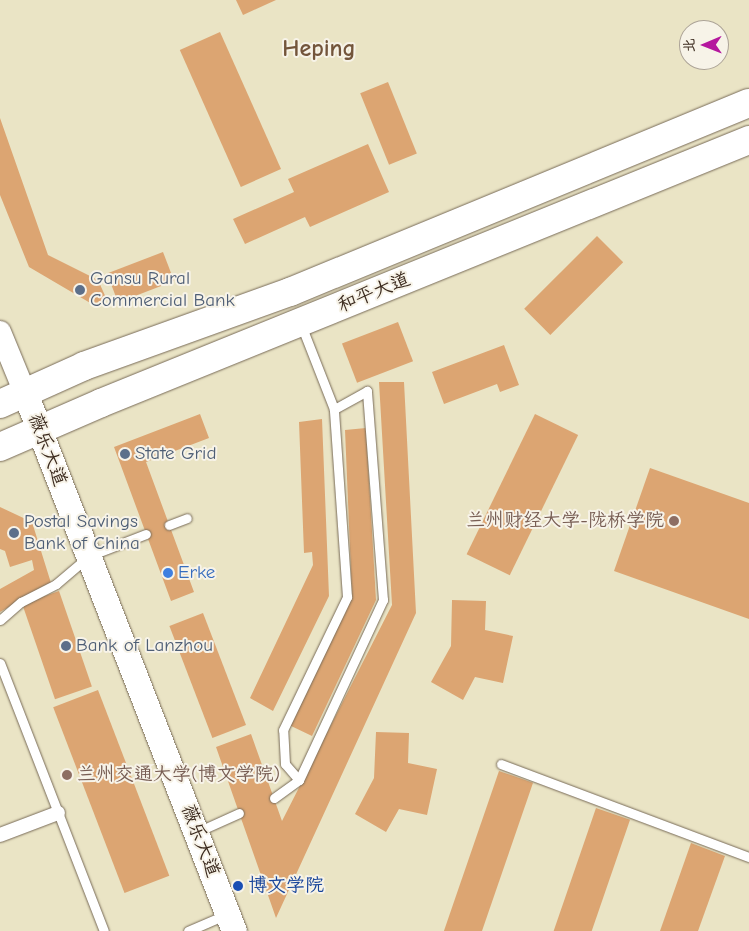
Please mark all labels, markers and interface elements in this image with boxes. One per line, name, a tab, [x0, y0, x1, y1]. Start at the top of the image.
north arrow	[679, 20, 729, 70]
district label: Heping	[282, 35, 356, 63]
text: 北	[681, 38, 698, 52]
place label: Gansu Rural Commercial Bank	[90, 268, 235, 312]
street label: 和平大道	[334, 268, 414, 318]
marker: Gansu Rural Commercial Bank	[74, 284, 86, 296]
street label: 薇乐大道	[23, 410, 71, 490]
place label: State Grid	[135, 443, 216, 465]
marker: State Grid	[119, 448, 131, 460]
place label: 兰州财经大学-陇桥学院	[466, 510, 664, 532]
place label: Postal Savings Bank of China	[24, 511, 140, 555]
marker: 兰州财经大学-陇桥学院	[668, 515, 680, 527]
marker: Postal Savings Bank of China	[8, 527, 20, 539]
place label: Erke	[178, 562, 215, 584]
marker: Erke	[162, 567, 174, 579]
place label: Bank of Lanzhou	[76, 635, 213, 657]
marker: Bank of Lanzhou	[60, 640, 72, 652]
place label: 兰州交通大学(博文学院)	[77, 764, 280, 786]
marker: 兰州交通大学(博文学院)	[61, 769, 73, 781]
street label: 薇乐大道	[176, 801, 224, 881]
place label: 博文学院	[248, 875, 324, 897]
marker: 博文学院	[232, 880, 244, 892]

